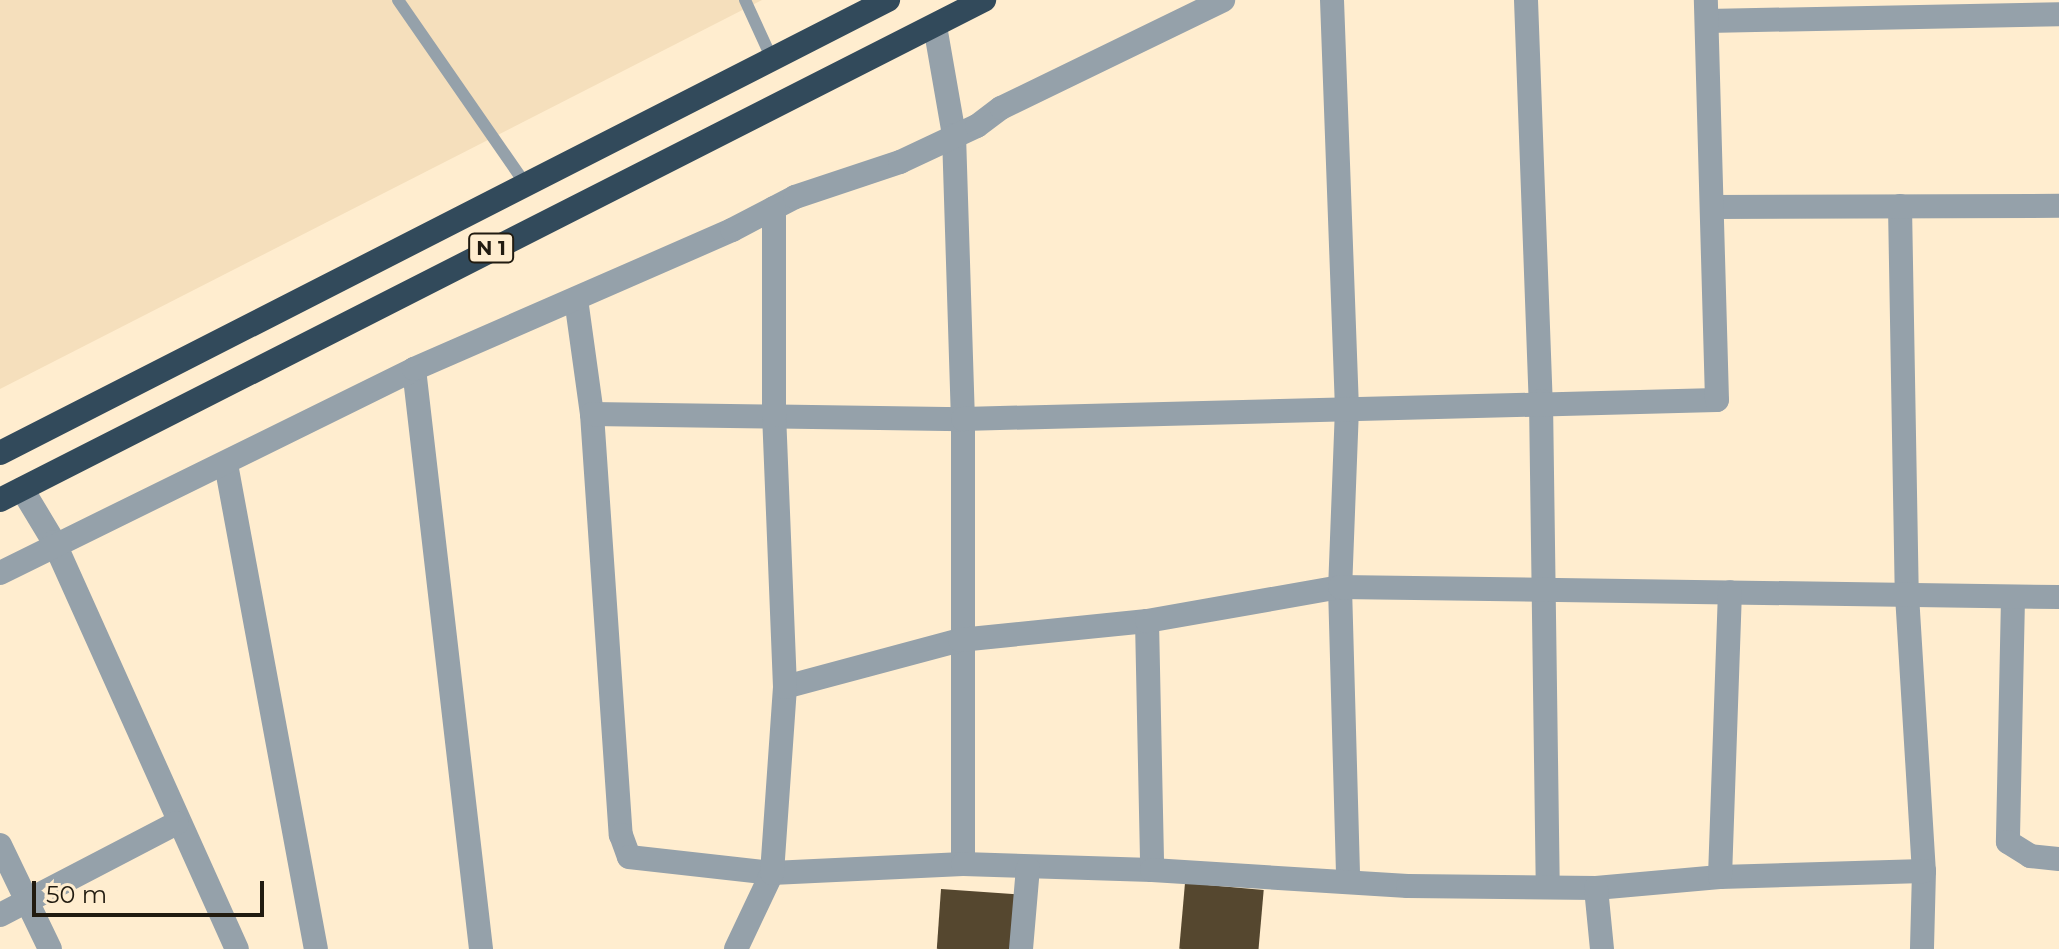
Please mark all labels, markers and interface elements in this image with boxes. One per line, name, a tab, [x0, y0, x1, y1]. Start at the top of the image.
road number: N 1	[467, 232, 515, 264]
scale bar	[36, 865, 268, 915]
text: 50 m	[46, 880, 107, 909]

